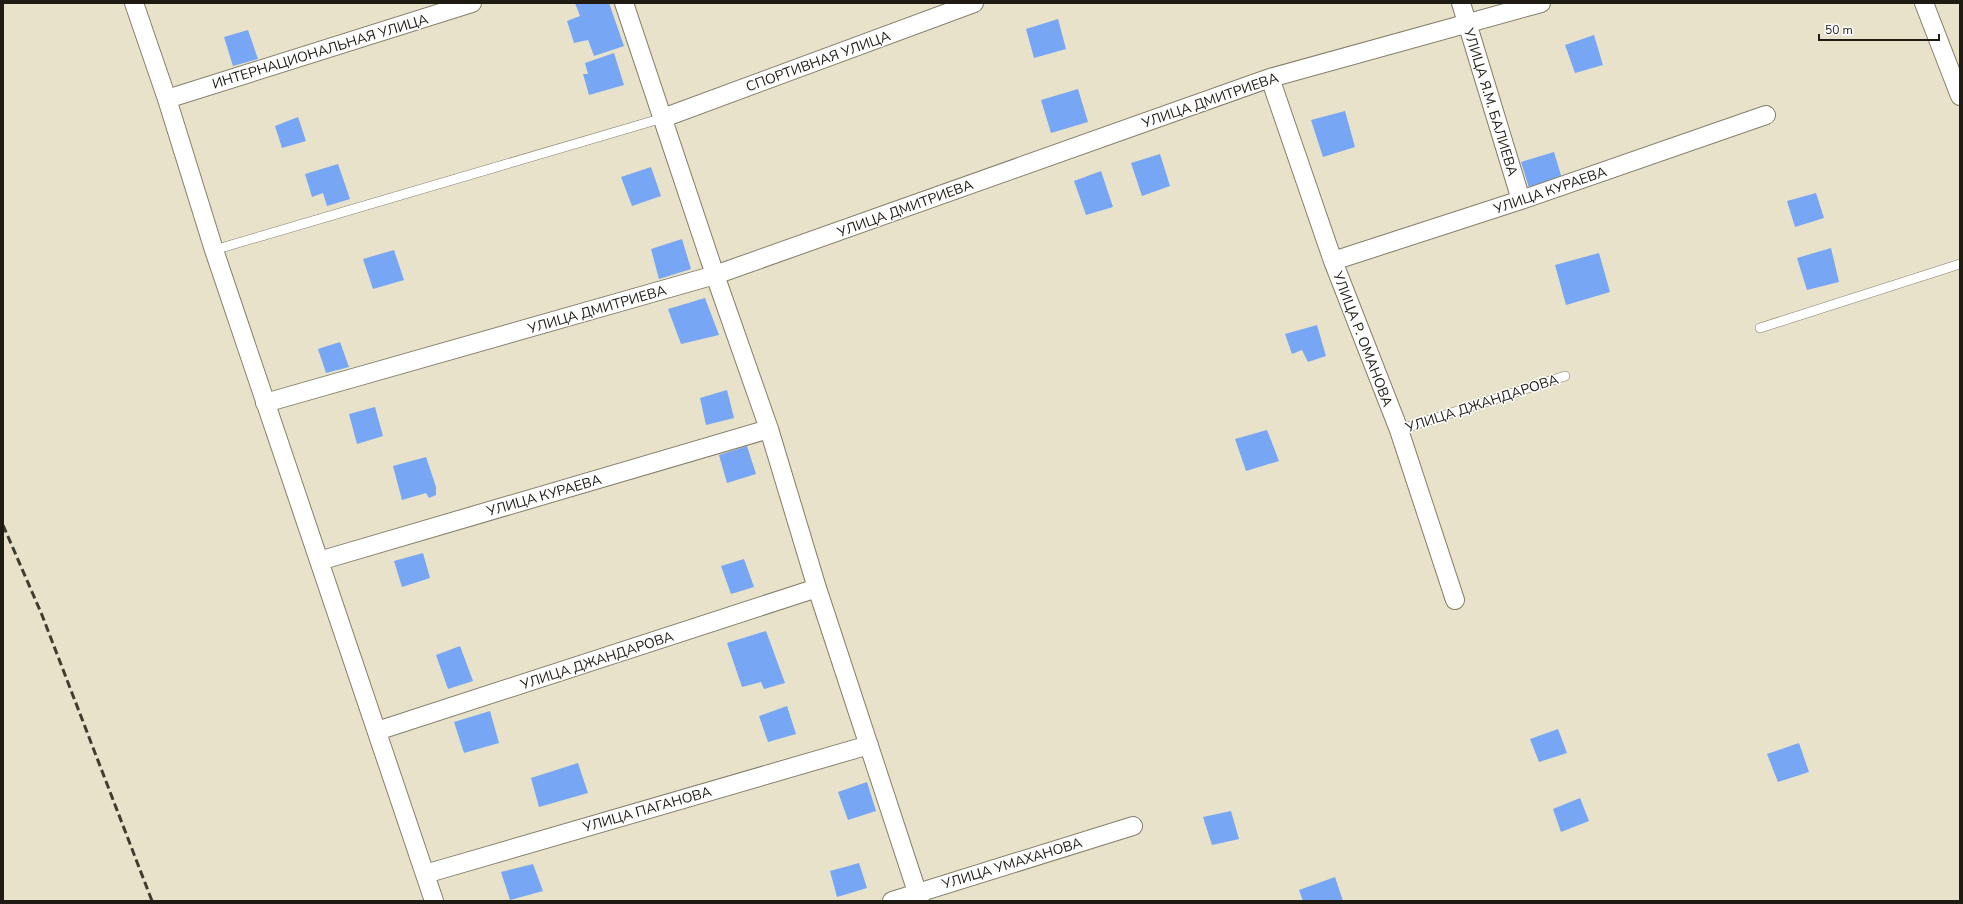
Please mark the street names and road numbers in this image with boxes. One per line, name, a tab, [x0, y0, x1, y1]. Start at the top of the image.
street label: ИНТЕРНАЦИОНАЛЬНАЯ УЛИЦА	[210, 10, 430, 93]
street label: УЛИЦА Я.М. БАЛИЕВА	[1459, 25, 1522, 178]
street label: СПОРТИВНАЯ УЛИЦА	[743, 26, 893, 96]
street label: УЛИЦА ДМИТРИЕВА	[1138, 68, 1281, 133]
street label: УЛИЦА КУРАЕВА	[1490, 162, 1609, 219]
street label: УЛИЦА ДМИТРИЕВА	[834, 175, 976, 242]
street label: УЛИЦА Р. ОМАНОВА	[1328, 268, 1397, 410]
street label: УЛИЦА ДМИТРИЕВА	[525, 281, 669, 339]
street label: УЛИЦА ДЖАНДАРОВА	[1402, 370, 1561, 438]
street label: УЛИЦА КУРАЕВА	[484, 470, 604, 521]
street label: УЛИЦА ДЖАНДАРОВА	[517, 627, 676, 695]
street label: УЛИЦА ПАГАНОВА	[580, 782, 714, 837]
street label: УЛИЦА УМАХАНОВА	[939, 833, 1085, 894]

